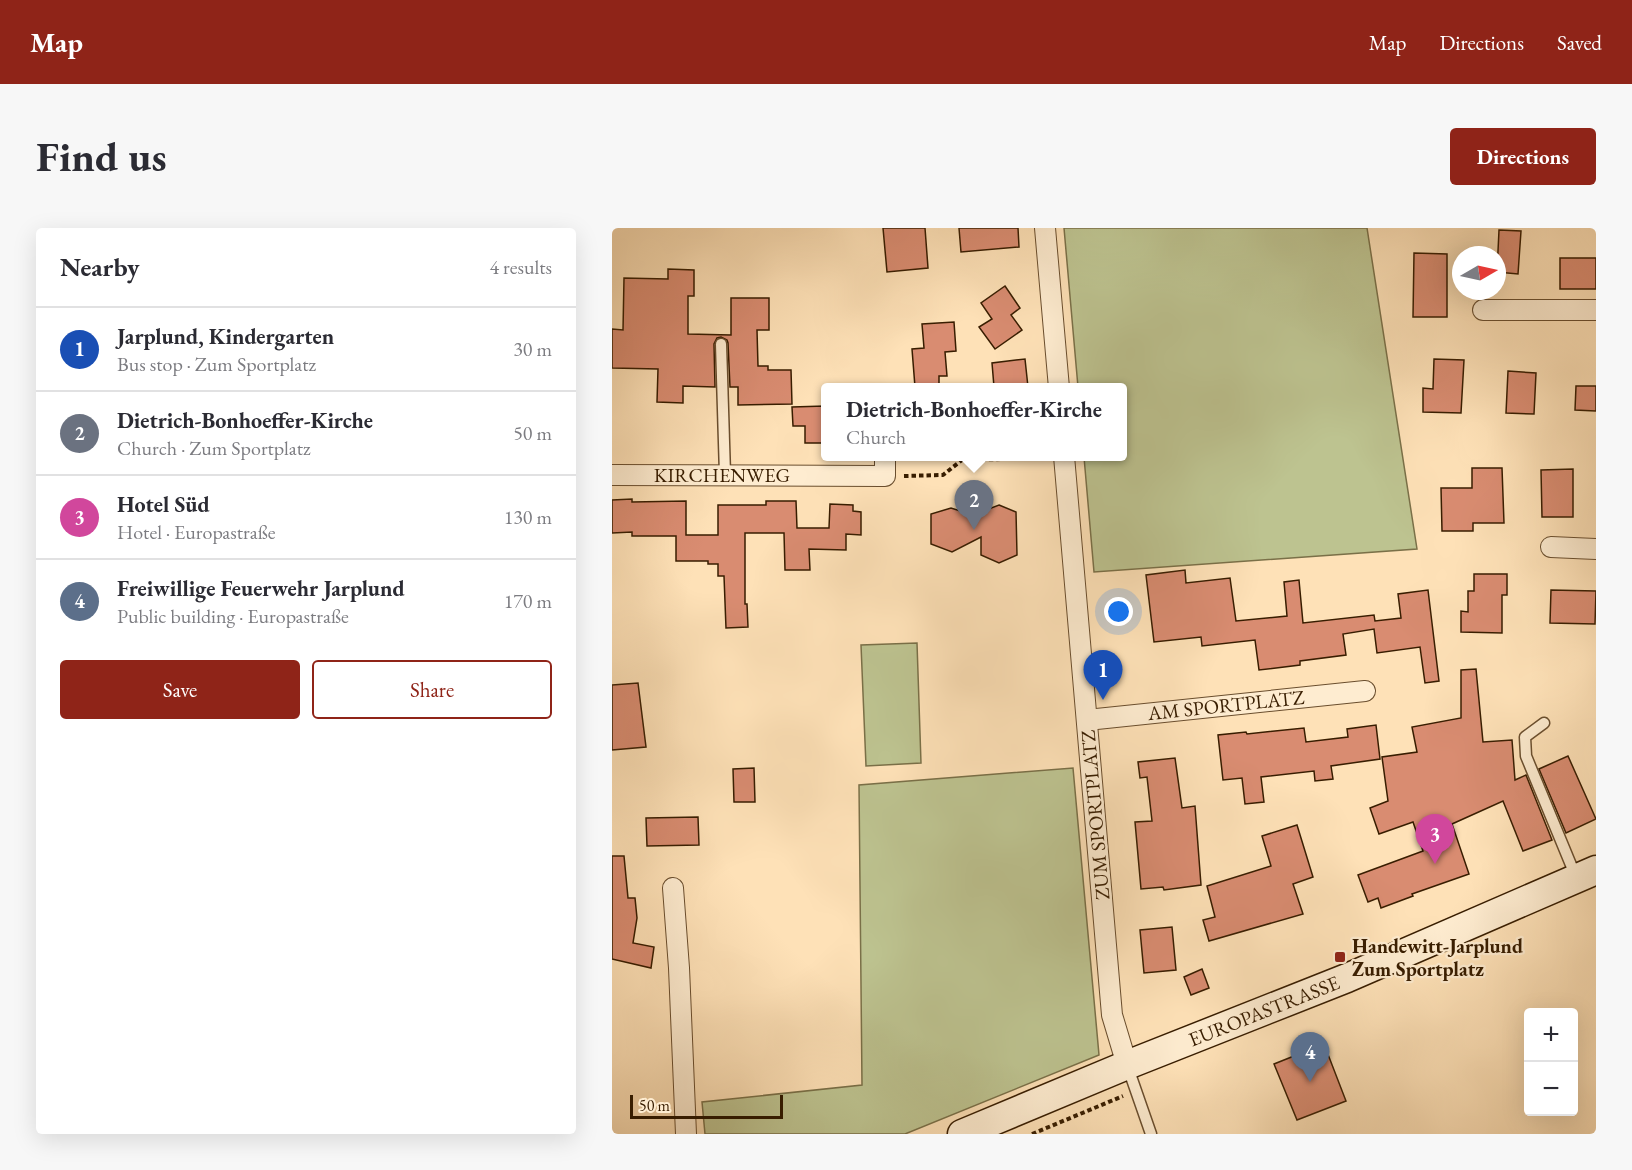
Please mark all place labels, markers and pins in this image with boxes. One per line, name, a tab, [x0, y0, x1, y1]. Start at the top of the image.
pin: 2	[954, 480, 994, 530]
pin: 1	[1084, 650, 1122, 700]
pin: 3	[1416, 814, 1454, 864]
place label: Handewitt-Jarplund Zum Sportplatz	[1352, 933, 1523, 982]
marker: Handewitt-Jarplund Zum Sportplatz	[1333, 950, 1347, 964]
pin: 4	[1290, 1032, 1330, 1082]

